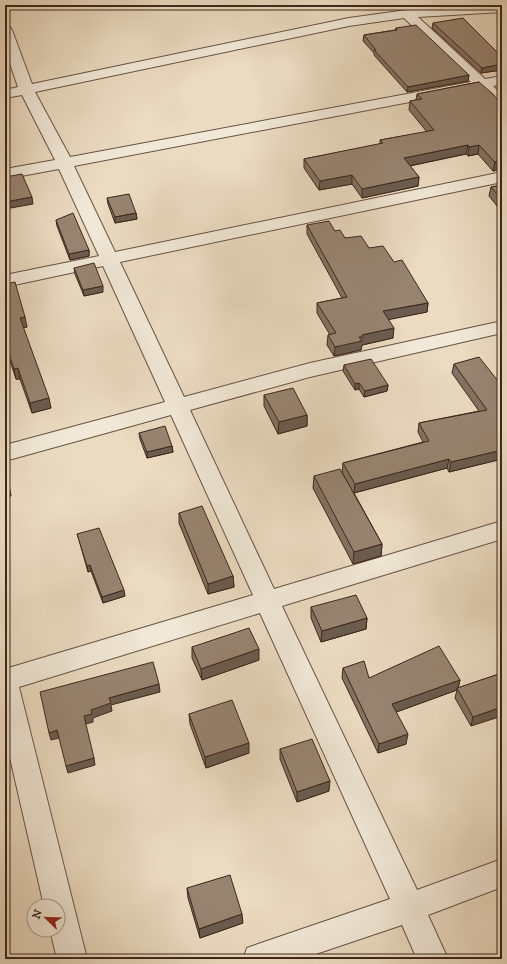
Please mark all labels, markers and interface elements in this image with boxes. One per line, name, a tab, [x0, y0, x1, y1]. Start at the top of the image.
north arrow	[26, 898, 66, 938]
text: N	[30, 908, 46, 921]

